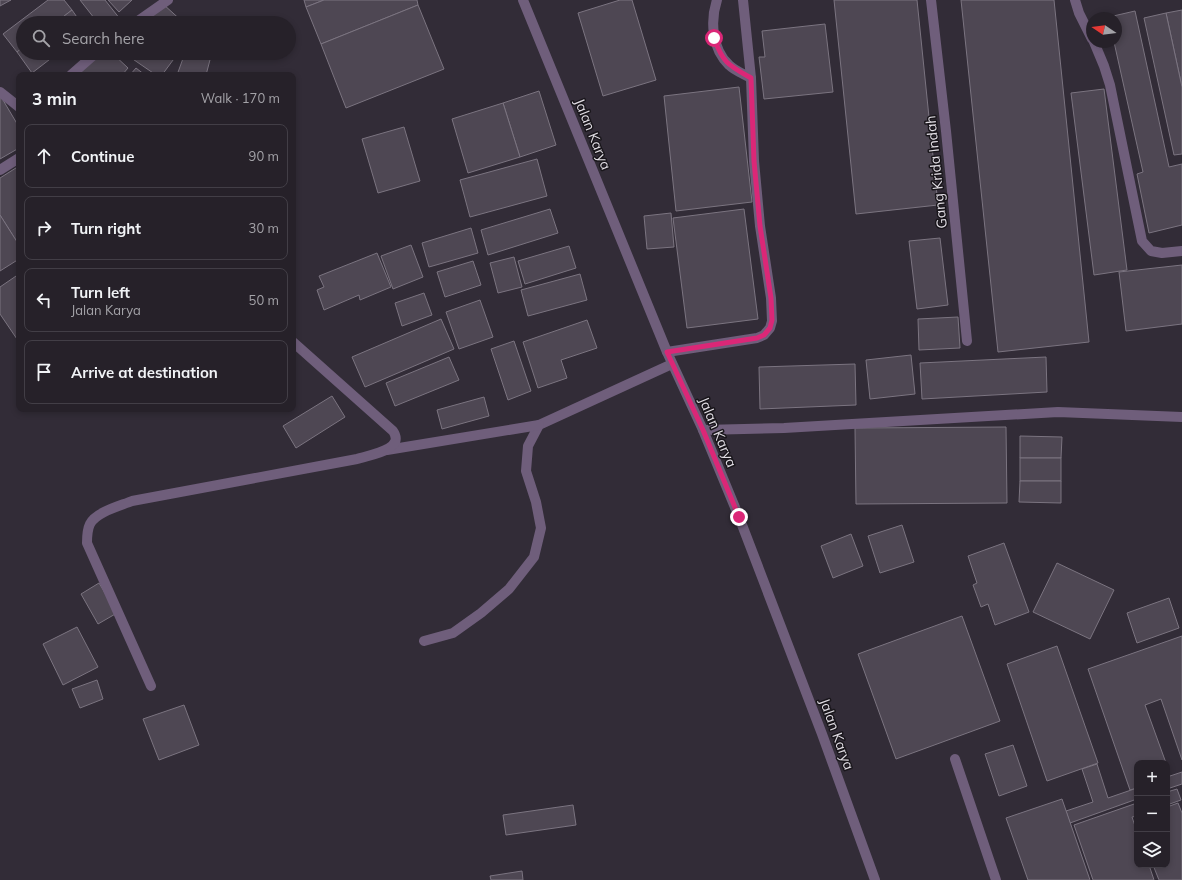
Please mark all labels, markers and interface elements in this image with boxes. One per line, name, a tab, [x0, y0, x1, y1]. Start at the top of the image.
north arrow	[1086, 12, 1122, 48]
search box	[16, 16, 296, 60]
icon: search	[30, 27, 52, 49]
text: Search here	[62, 29, 144, 48]
route start	[705, 29, 723, 47]
text: 3 min	[32, 88, 77, 109]
text: Walk · 170 m	[201, 90, 280, 106]
street label: Jalan Karya	[571, 96, 615, 172]
street label: Gang Krida Indah	[921, 115, 951, 229]
icon: ahead	[33, 145, 55, 167]
text: Continue	[71, 147, 134, 166]
text: 90 m	[249, 148, 279, 164]
icon: right	[33, 217, 55, 239]
text: Turn right	[71, 219, 141, 238]
text: 30 m	[249, 220, 279, 236]
text: Turn left	[71, 283, 130, 302]
icon: left	[33, 289, 55, 311]
text: 50 m	[249, 292, 279, 308]
text: Jalan Karya	[71, 302, 141, 318]
icon: arrive	[33, 361, 55, 383]
text: Arrive at destination	[71, 363, 218, 382]
street label: Jalan Karya	[695, 394, 741, 470]
route end	[730, 508, 748, 526]
street label: Jalan Karya	[816, 696, 858, 772]
map controls	[1134, 760, 1170, 868]
button: +	[1134, 760, 1170, 796]
button: −	[1134, 796, 1170, 832]
button: layers	[1134, 832, 1170, 868]

